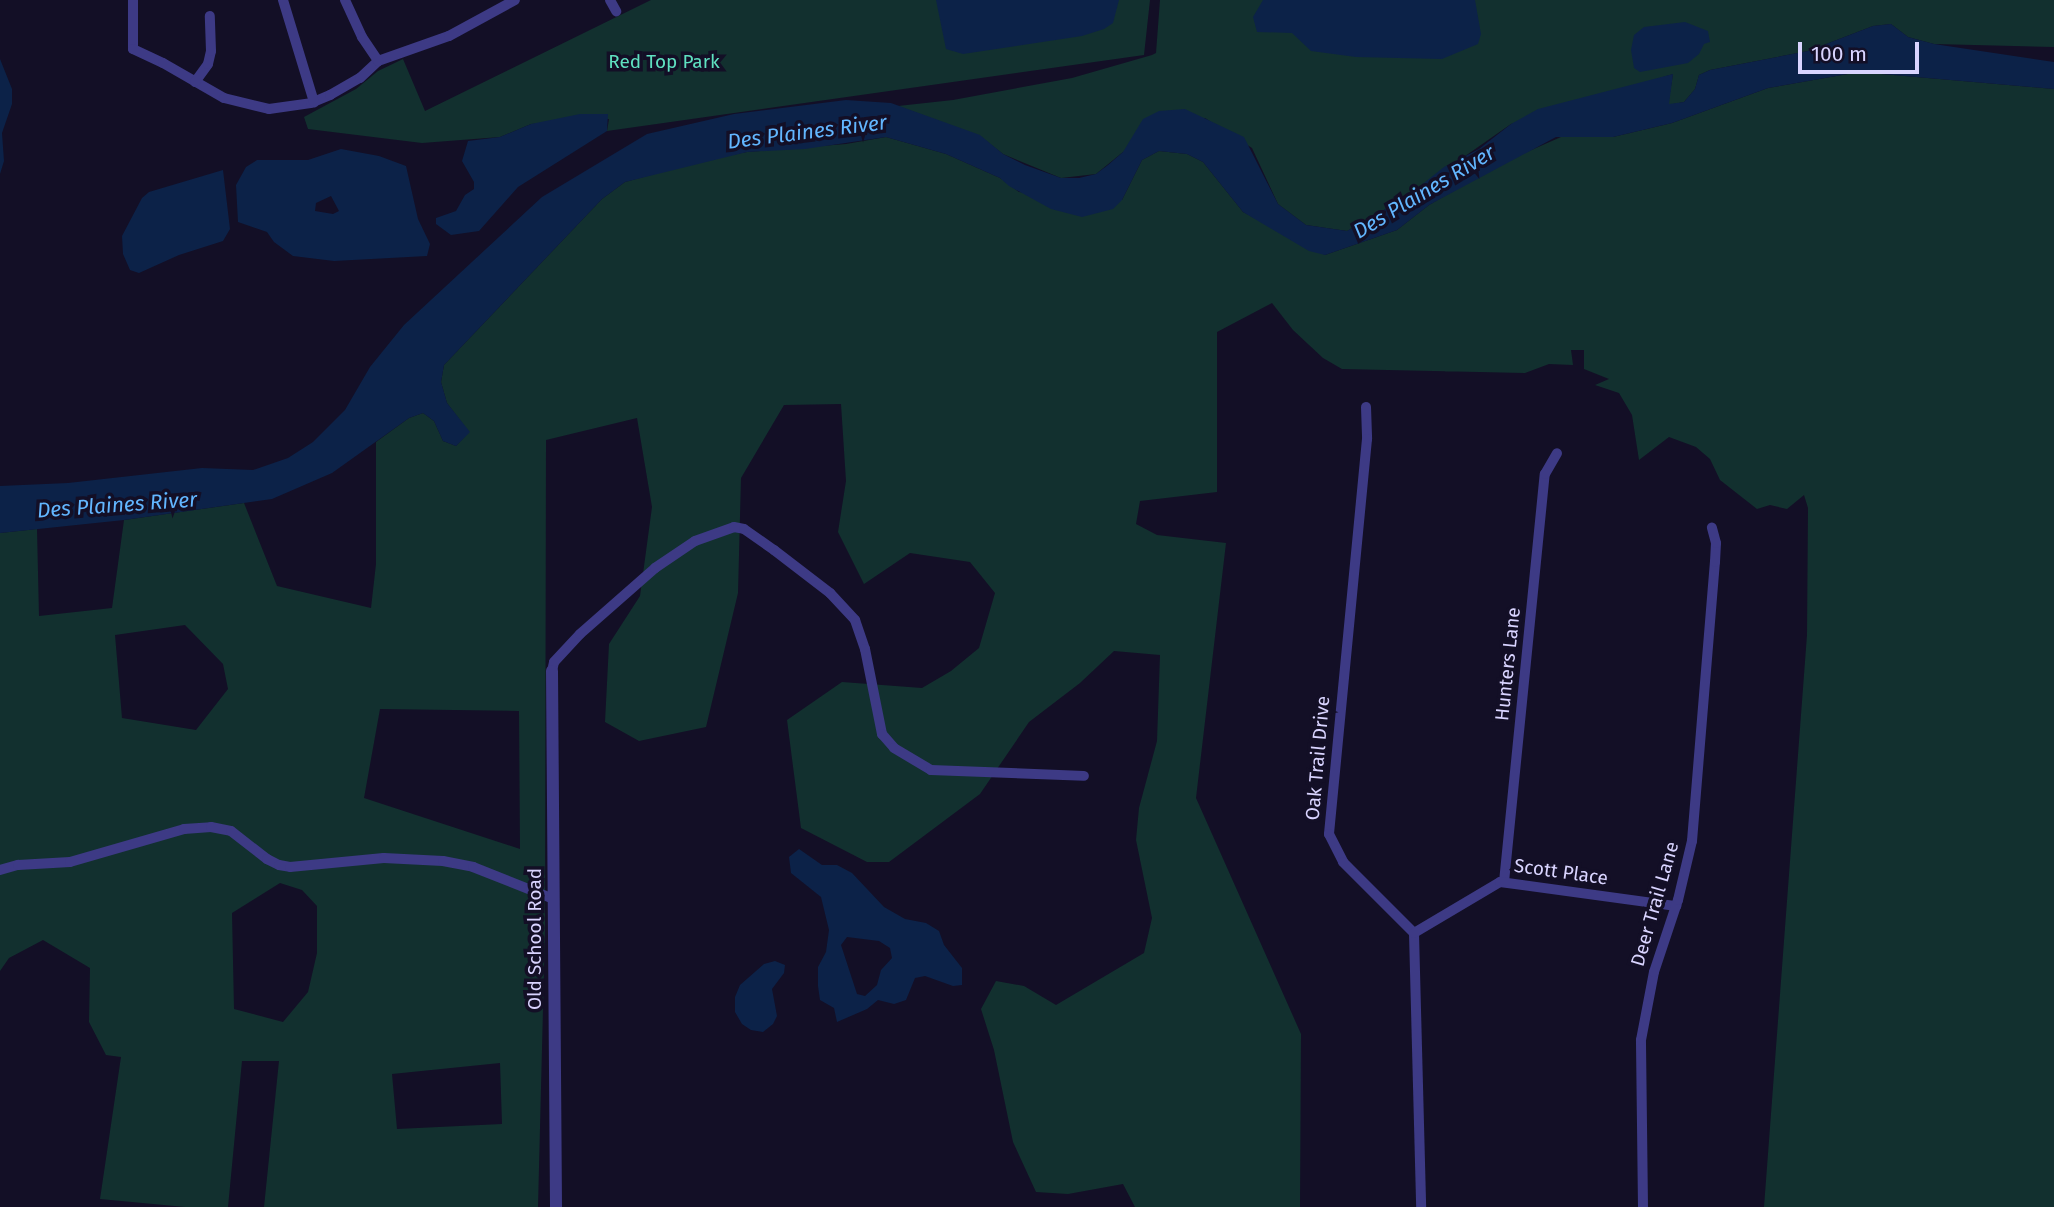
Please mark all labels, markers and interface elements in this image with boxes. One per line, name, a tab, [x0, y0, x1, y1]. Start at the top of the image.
scale bar	[1802, 28, 1923, 72]
text: 100 m	[1811, 41, 1867, 67]
park label: Red Top Park	[608, 51, 720, 73]
water label: Des Plaines River	[726, 110, 888, 154]
water label: Des Plaines River	[1349, 140, 1499, 244]
water label: Des Plaines River	[36, 487, 198, 523]
street label: Hunters Lane	[1491, 606, 1525, 722]
street label: Oak Trail Drive	[1301, 695, 1335, 821]
street label: Deer Trail Lane	[1626, 839, 1684, 969]
street label: Scott Place	[1513, 854, 1609, 890]
street label: Old School Road	[524, 868, 546, 1010]

